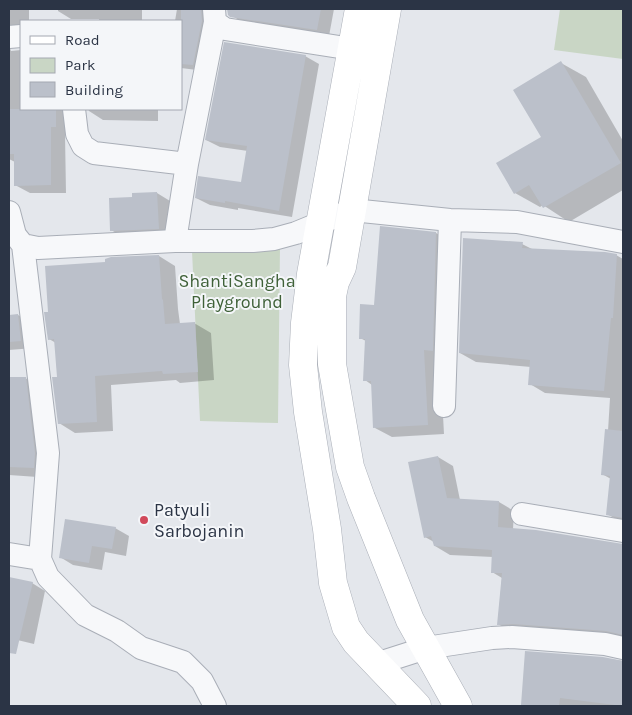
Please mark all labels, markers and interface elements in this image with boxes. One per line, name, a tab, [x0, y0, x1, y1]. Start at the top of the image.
legend	[20, 20, 182, 110]
text: Road	[65, 31, 100, 49]
text: Park	[65, 56, 95, 74]
text: Building	[65, 81, 123, 99]
park label: ShantiSangha Playground	[178, 270, 296, 313]
place label: Patyuli Sarbojanin	[154, 499, 244, 542]
marker: Patyuli Sarbojanin	[138, 514, 150, 526]

